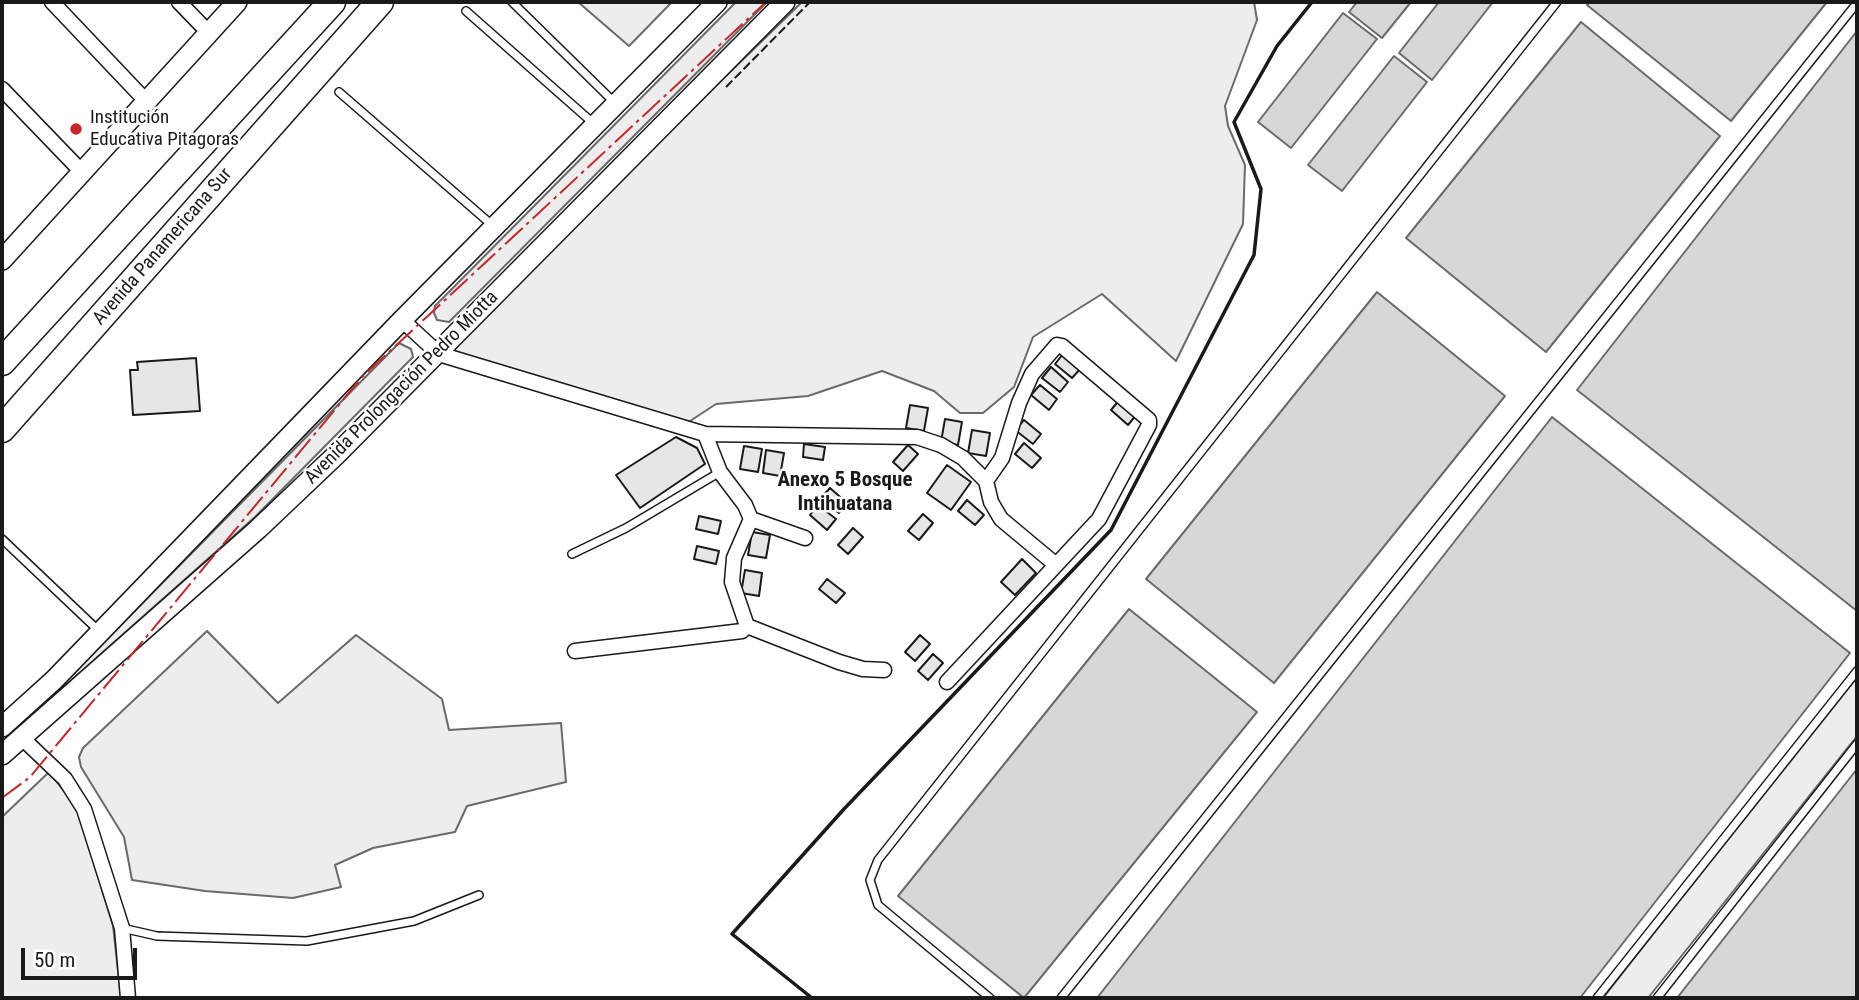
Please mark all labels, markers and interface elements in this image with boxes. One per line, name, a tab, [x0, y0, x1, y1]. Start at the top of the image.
place label: Institución Educativa Pitagoras	[90, 107, 239, 151]
marker: Institución Educativa Pitagoras	[68, 121, 84, 137]
street label: Avenida Panamericana Sur	[89, 164, 237, 330]
street label: Avenida Prolongación Pedro Miotta	[301, 287, 503, 489]
district label: Anexo 5 Bosque Intihuatana	[778, 468, 912, 518]
scale bar	[24, 934, 140, 978]
text: 50 m	[34, 948, 75, 972]

